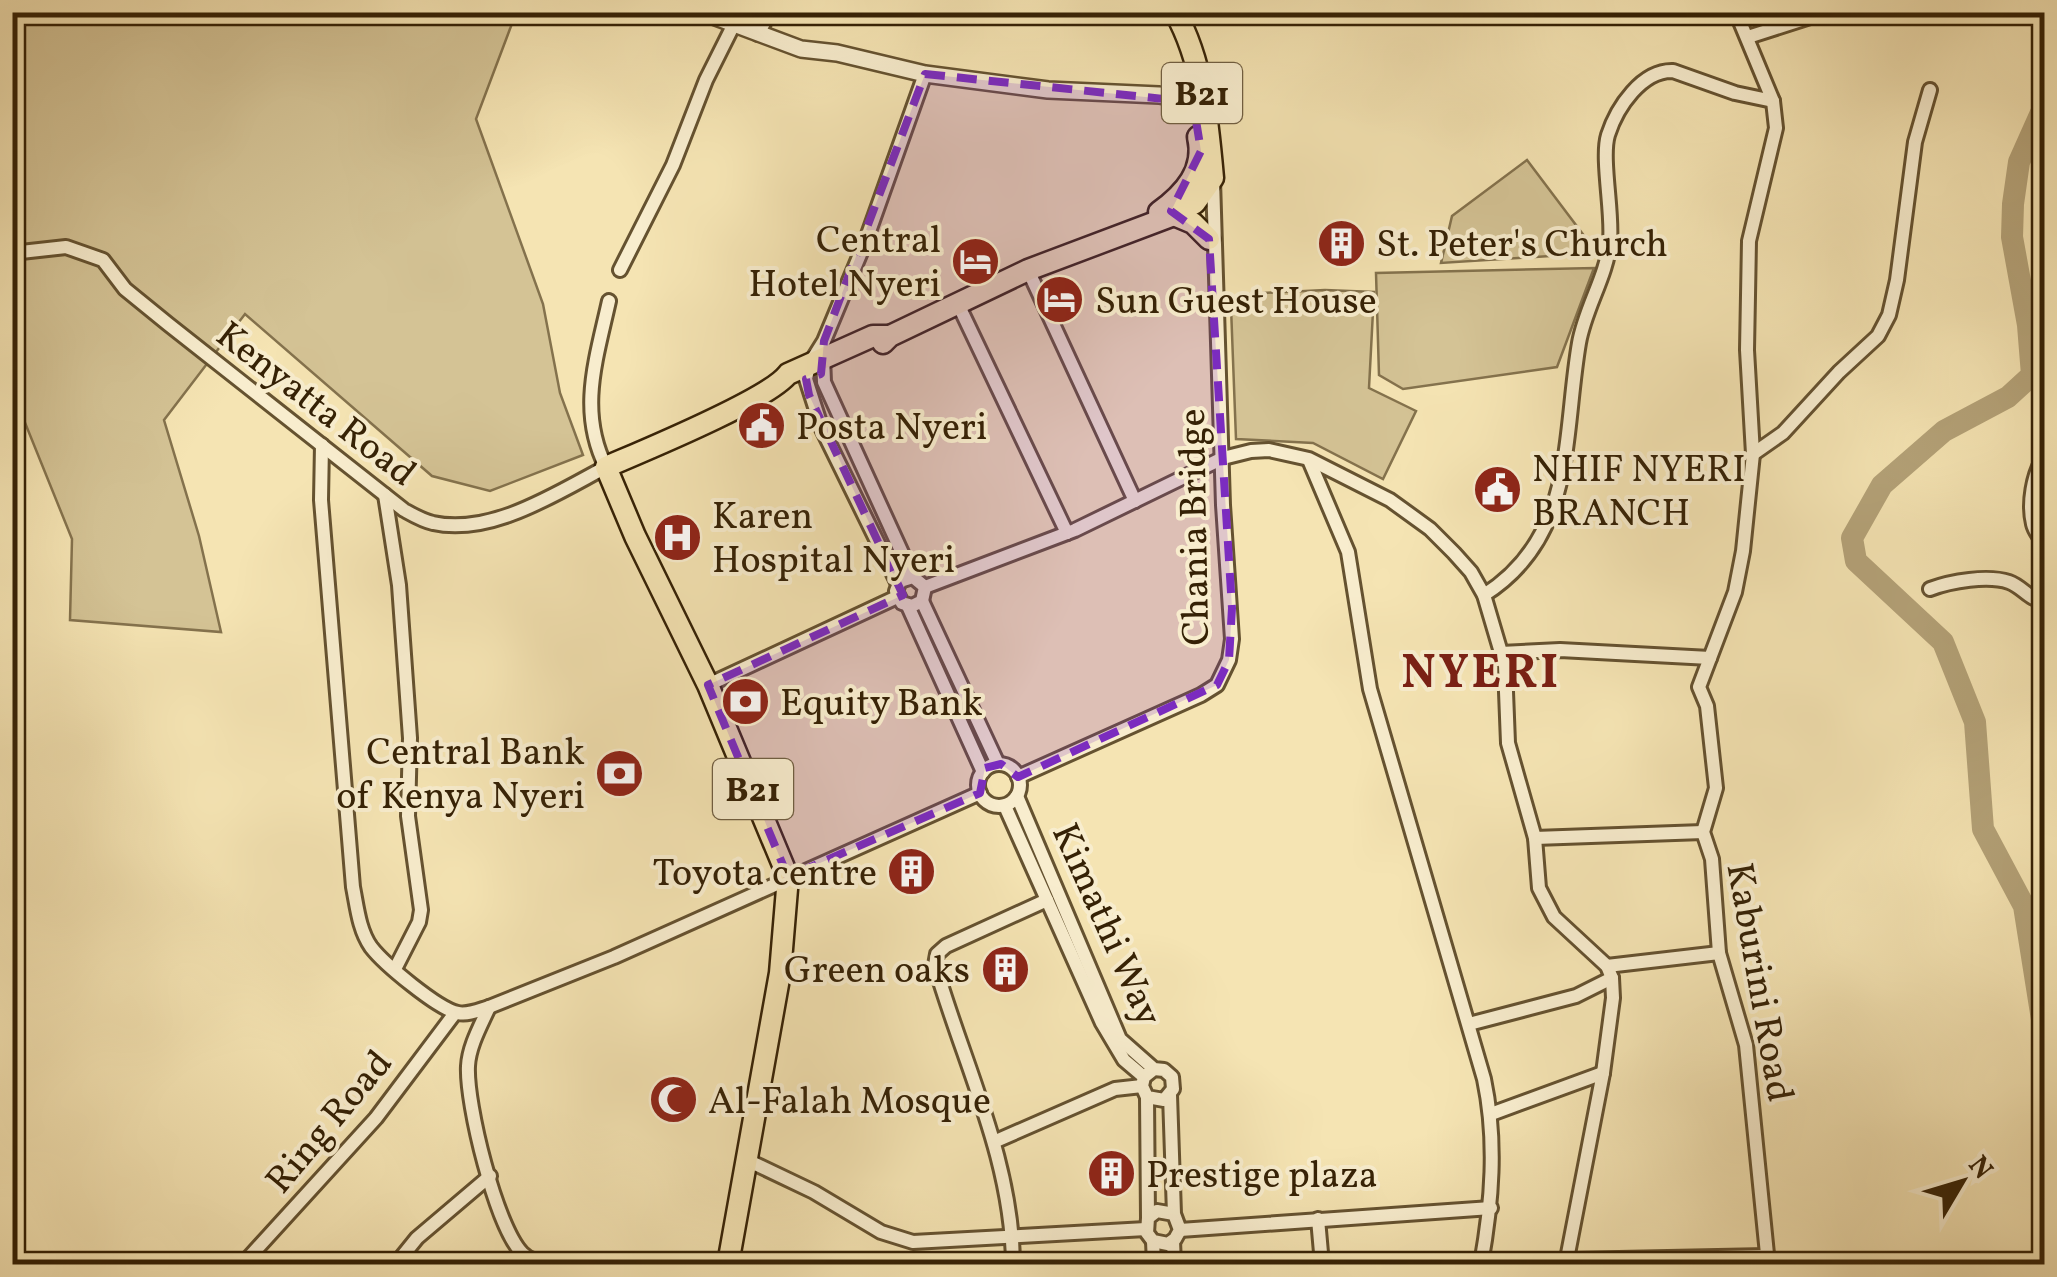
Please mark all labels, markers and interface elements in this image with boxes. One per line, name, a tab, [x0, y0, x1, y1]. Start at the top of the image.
road number: B21	[1162, 63, 1242, 123]
place label: Central Hotel Nyeri	[748, 216, 941, 313]
building icon: St. Peter's Church	[1315, 217, 1367, 269]
place label: St. Peter's Church	[1376, 220, 1668, 273]
hotel icon: Central Hotel Nyeri	[950, 235, 1002, 287]
hotel icon: Sun Guest House	[1034, 274, 1086, 326]
place label: Sun Guest House	[1095, 277, 1377, 330]
street label: Kenyatta Road	[204, 311, 426, 501]
public building icon: Posta Nyeri	[735, 400, 787, 452]
place label: Posta Nyeri	[796, 403, 987, 456]
street label: Chania Bridge	[1168, 408, 1225, 646]
place label: NHIF NYERI BRANCH	[1532, 445, 1746, 542]
public building icon: NHIF NYERI BRANCH	[1471, 464, 1523, 516]
place label: Karen Hospital Nyeri	[712, 492, 955, 589]
hospital icon: Karen Hospital Nyeri	[651, 511, 703, 563]
district label: NYERI	[1401, 641, 1561, 708]
bank icon: Equity Bank	[719, 676, 771, 728]
place label: Equity Bank	[780, 679, 983, 732]
place label: Central Bank of Kenya Nyeri	[336, 728, 585, 825]
bank icon: Central Bank of Kenya Nyeri	[594, 747, 646, 799]
road number: B21	[713, 759, 793, 819]
street label: Kimathi Way	[1036, 816, 1173, 1035]
building icon: Toyota centre	[886, 846, 938, 898]
place label: Toyota centre	[652, 849, 877, 902]
street label: Kaburini Road	[1710, 859, 1805, 1106]
building icon: Green oaks	[979, 943, 1031, 995]
place label: Green oaks	[784, 946, 970, 999]
street label: Ring Road	[255, 1040, 407, 1207]
mosque icon: Al-Falah Mosque	[647, 1074, 699, 1126]
place label: Al-Falah Mosque	[708, 1077, 991, 1130]
north arrow	[1912, 1132, 2012, 1232]
building icon: Prestige plaza	[1085, 1148, 1137, 1200]
text: N	[1958, 1148, 2001, 1188]
place label: Prestige plaza	[1146, 1151, 1378, 1204]

